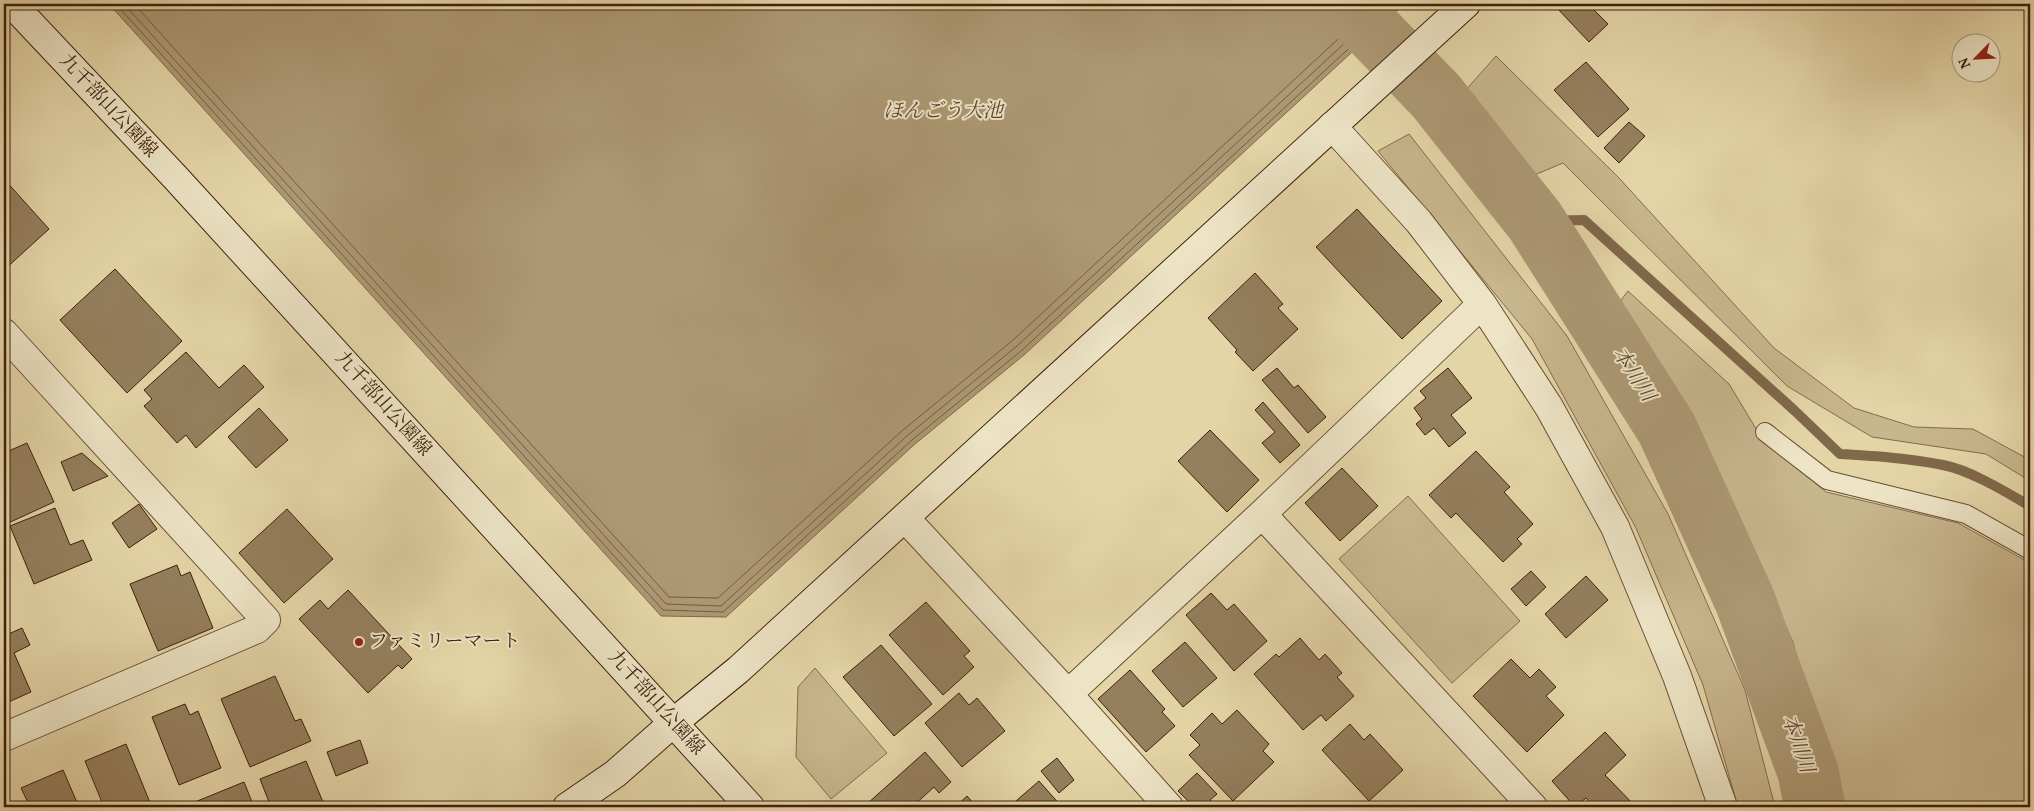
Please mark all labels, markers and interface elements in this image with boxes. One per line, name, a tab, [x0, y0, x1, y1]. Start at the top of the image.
north arrow	[1952, 32, 2002, 82]
street label: 九千部山公園線	[53, 48, 163, 164]
text: N	[1955, 54, 1976, 71]
water label: ほんごう大池	[883, 98, 1005, 126]
water label: 本川川	[1605, 342, 1662, 409]
street label: 九千部山公園線	[329, 346, 437, 462]
place label: ファミリーマート	[369, 629, 521, 655]
marker: ファミリーマート	[353, 636, 365, 648]
street label: 九千部山公園線	[602, 645, 710, 761]
water label: 本川川	[1774, 711, 1821, 779]

